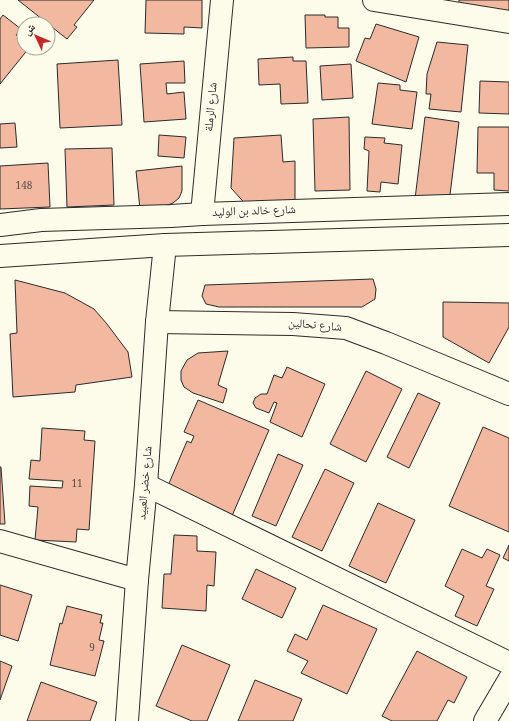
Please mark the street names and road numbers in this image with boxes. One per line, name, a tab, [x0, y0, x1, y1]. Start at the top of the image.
street label: شارع الرملة	[199, 81, 225, 133]
street label: شارع خالد بن الوليد	[212, 200, 296, 224]
street label: شارع نحالين	[287, 313, 343, 339]
street label: شارع خضر العبيد	[132, 445, 160, 521]

